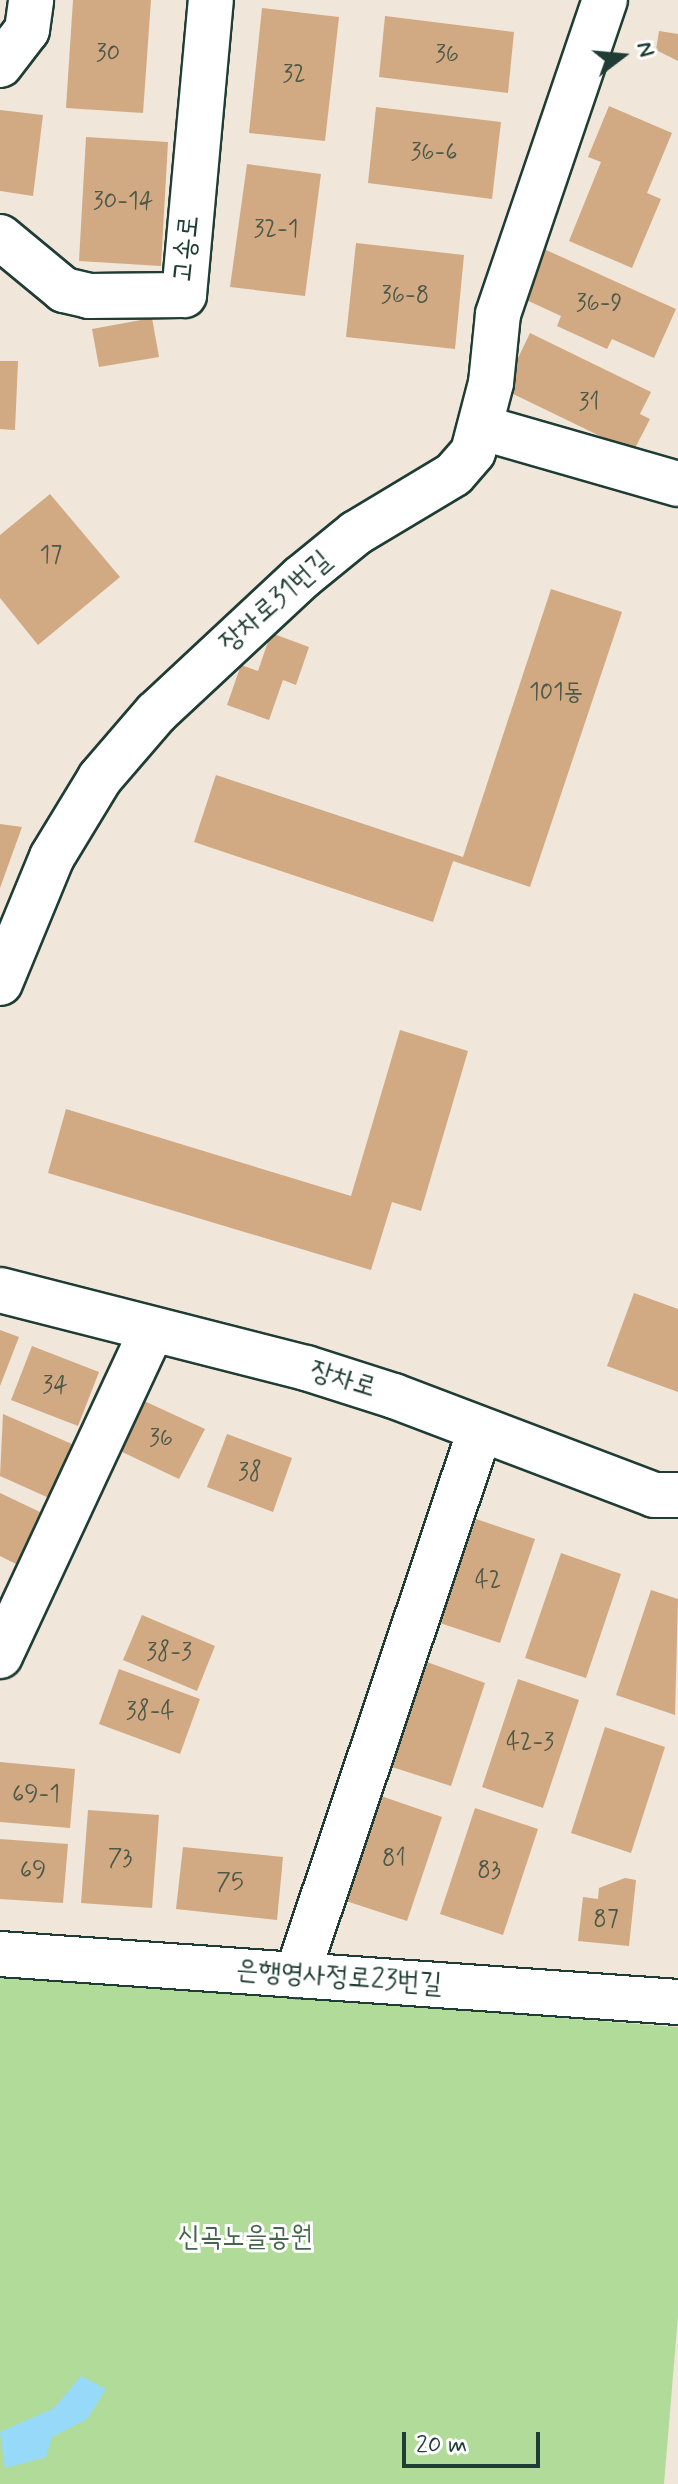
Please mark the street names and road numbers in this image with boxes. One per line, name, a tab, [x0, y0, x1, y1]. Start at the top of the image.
street label: 고송로	[167, 214, 207, 284]
street label: 장차로31번길	[213, 544, 339, 660]
street label: 장차로	[306, 1354, 380, 1406]
street label: 은행영사정로23번길	[235, 1954, 443, 2002]

